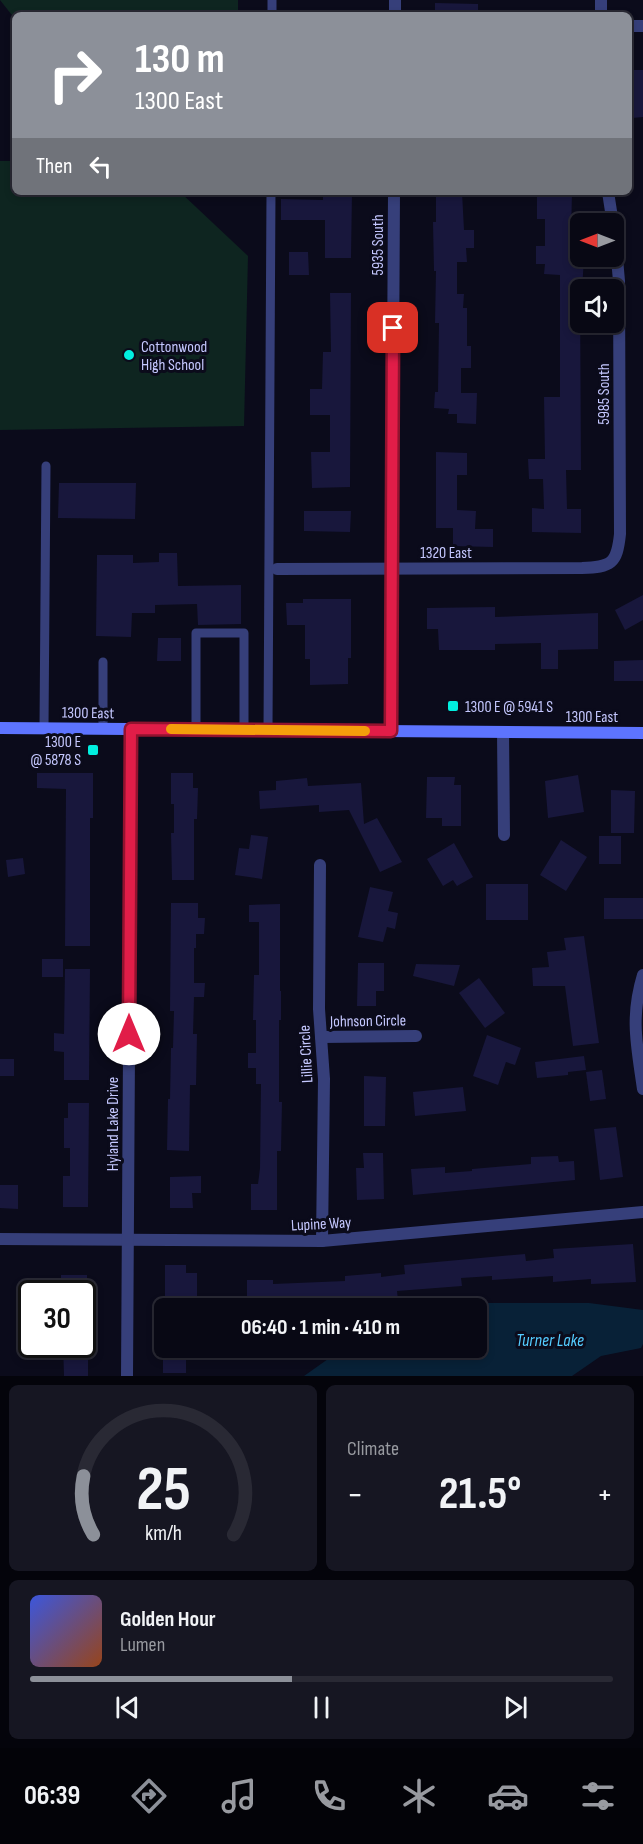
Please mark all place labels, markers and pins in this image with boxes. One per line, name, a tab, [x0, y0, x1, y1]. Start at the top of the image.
pin	[367, 302, 418, 353]
place label: Cottonwood High School	[141, 338, 207, 375]
marker: Cottonwood High School	[122, 348, 136, 362]
place label: 1300 E @ 5941 S	[465, 698, 553, 717]
marker: 1300 E @ 5941 S	[446, 699, 460, 713]
place label: 1300 E @ 5878 S	[30, 733, 81, 770]
marker: 1300 E @ 5878 S	[86, 743, 100, 757]

